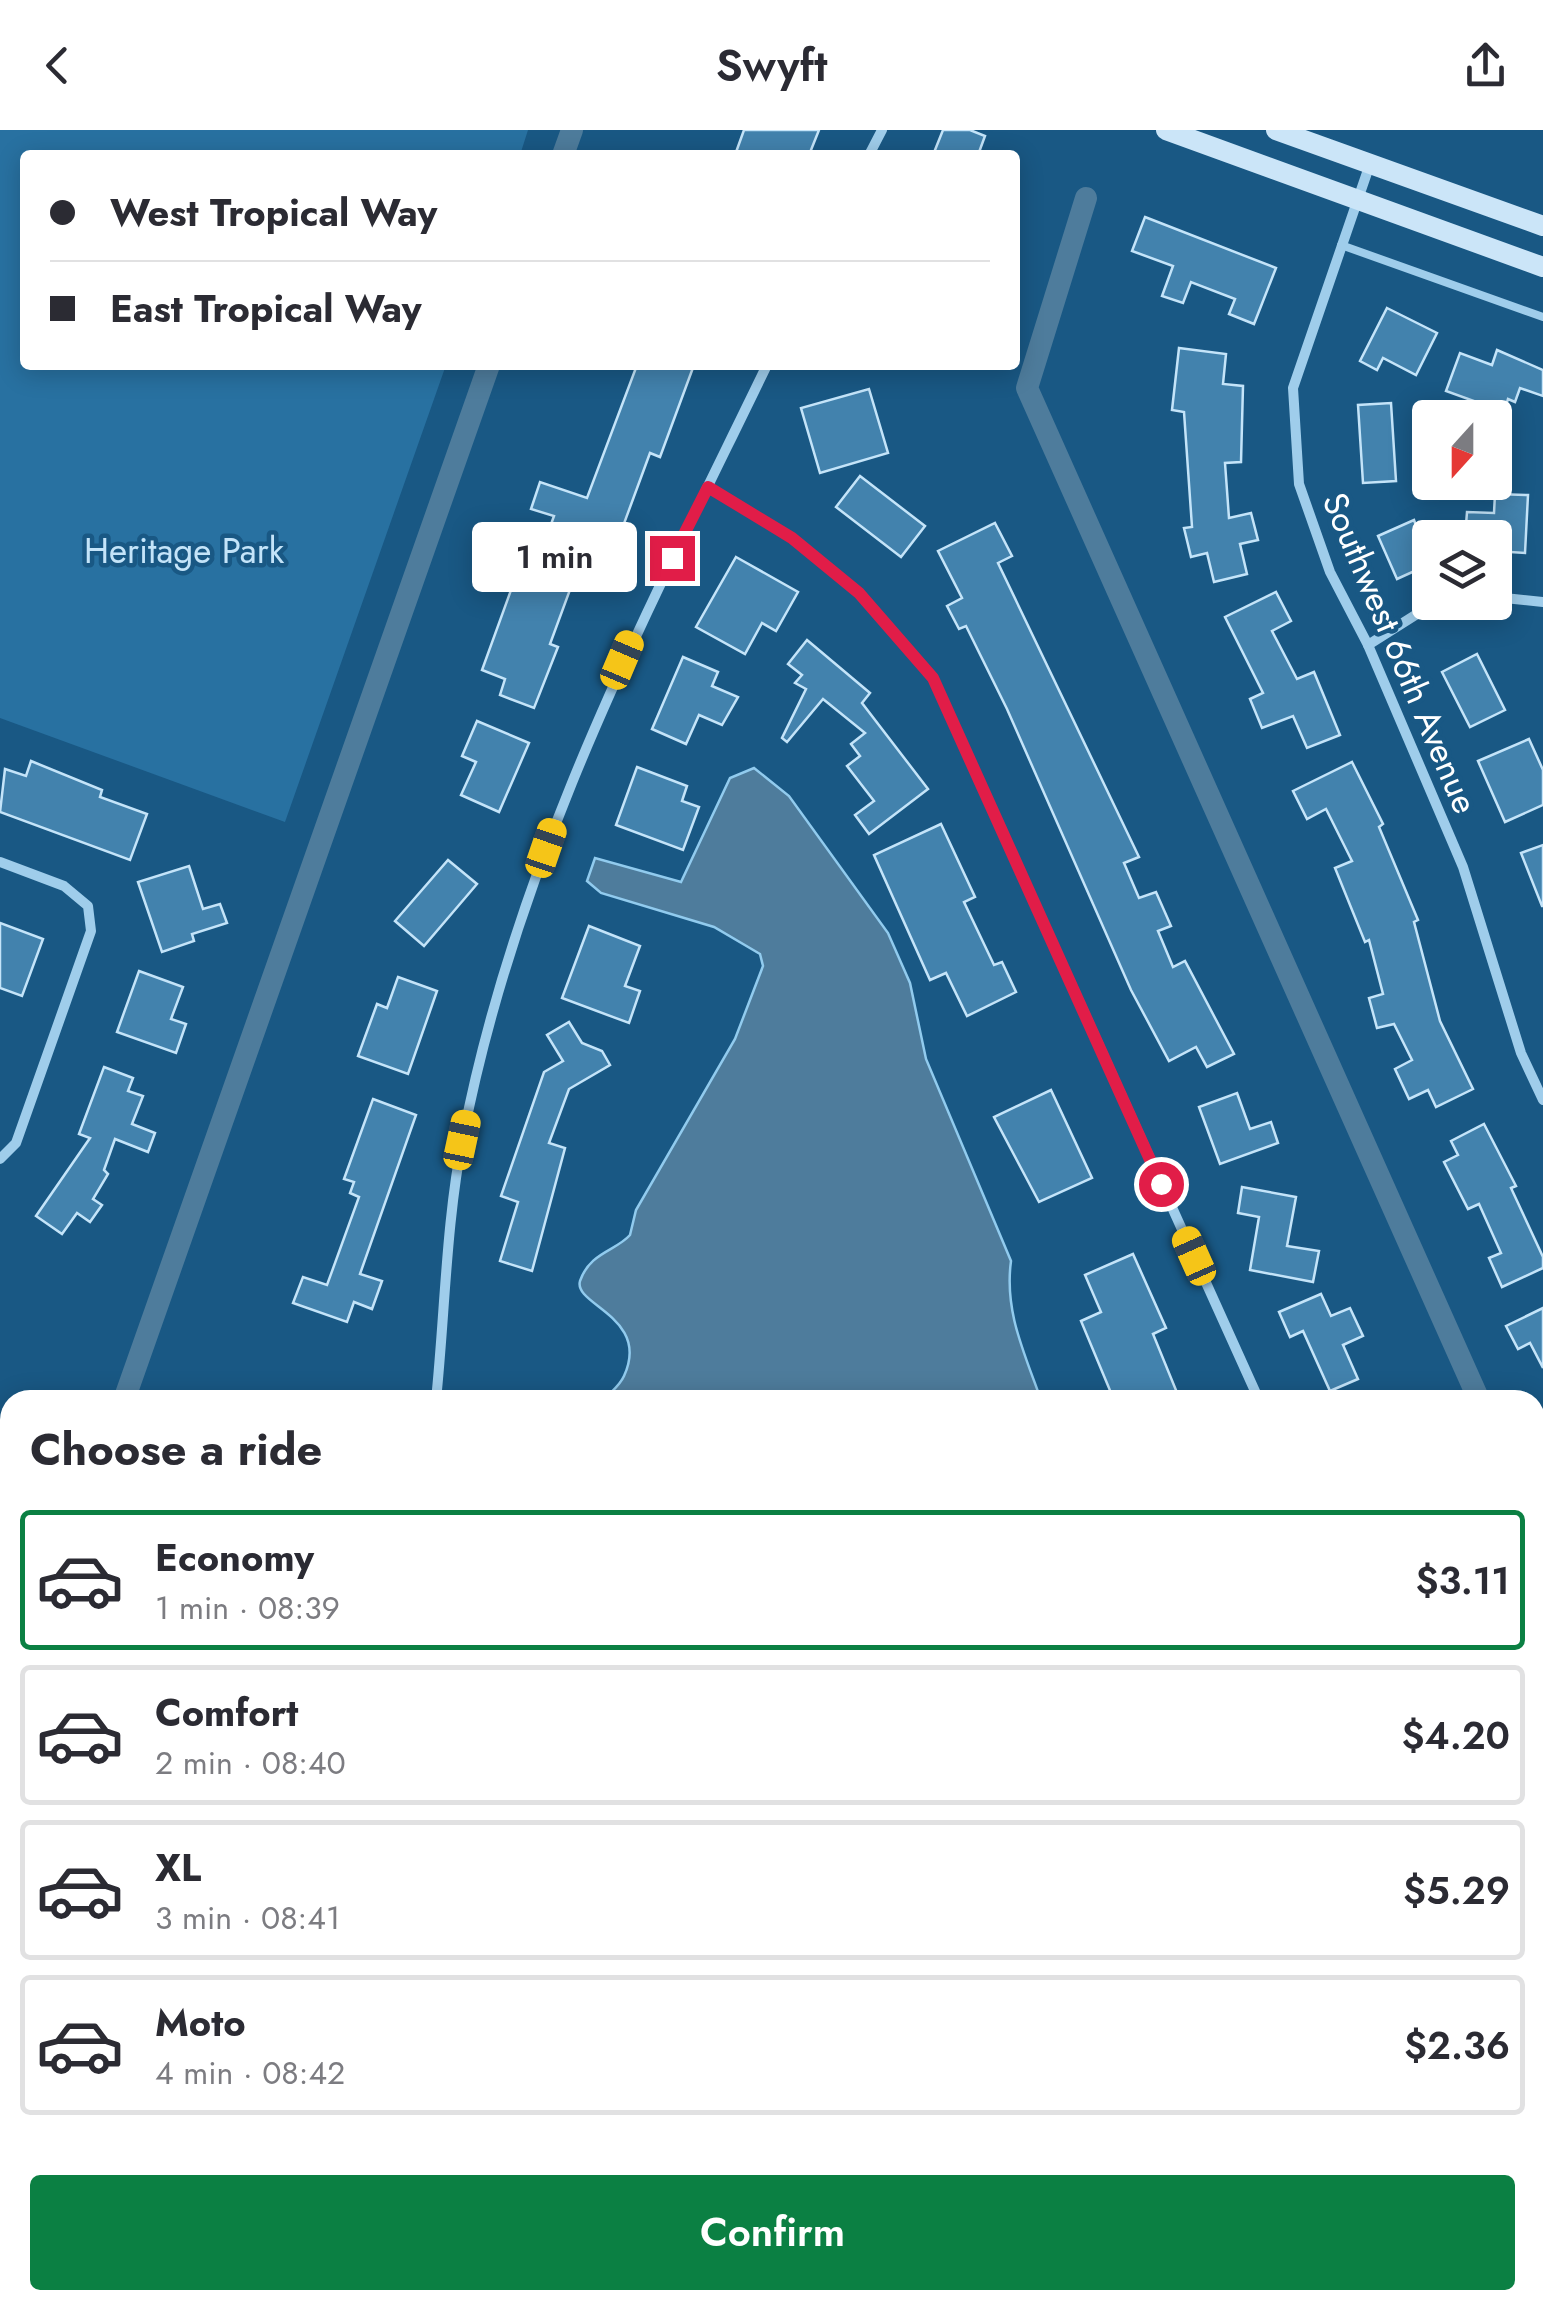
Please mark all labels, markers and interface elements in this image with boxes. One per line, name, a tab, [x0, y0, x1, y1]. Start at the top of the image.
text: Swyft	[716, 33, 827, 98]
icon: back	[30, 38, 85, 93]
icon: share	[1458, 38, 1513, 93]
text: West Tropical Way	[110, 185, 437, 240]
text: East Tropical Way	[110, 281, 422, 336]
north arrow	[1412, 400, 1512, 500]
map controls	[1412, 400, 1512, 620]
street label: Southwest 66th Avenue	[1310, 485, 1490, 821]
button: layers	[1412, 520, 1512, 620]
callout: 1 min	[472, 523, 637, 593]
park label: Heritage Park	[84, 526, 285, 576]
text: 1 min	[516, 534, 593, 580]
route end	[650, 536, 695, 581]
car	[596, 627, 648, 693]
car	[522, 815, 570, 881]
car	[441, 1108, 483, 1172]
route start	[1139, 1162, 1184, 1207]
car	[1168, 1222, 1220, 1290]
text: Choose a ride	[30, 1417, 322, 1482]
text: Economy	[155, 1530, 314, 1585]
icon: car	[35, 1535, 125, 1625]
text: $3.11	[1415, 1553, 1510, 1608]
text: 1 min · 08:39	[155, 1585, 340, 1631]
text: Comfort	[155, 1685, 298, 1740]
icon: car	[35, 1690, 125, 1780]
text: $4.20	[1401, 1708, 1510, 1763]
text: 2 min · 08:40	[155, 1740, 346, 1786]
text: XL	[155, 1840, 201, 1895]
icon: car	[35, 1845, 125, 1935]
text: $5.29	[1403, 1863, 1510, 1918]
text: 3 min · 08:41	[155, 1895, 340, 1941]
text: Moto	[155, 1995, 246, 2050]
icon: car	[35, 2000, 125, 2090]
text: $2.36	[1404, 2018, 1510, 2073]
text: 4 min · 08:42	[155, 2050, 345, 2096]
button: Confirm	[30, 2175, 1515, 2290]

